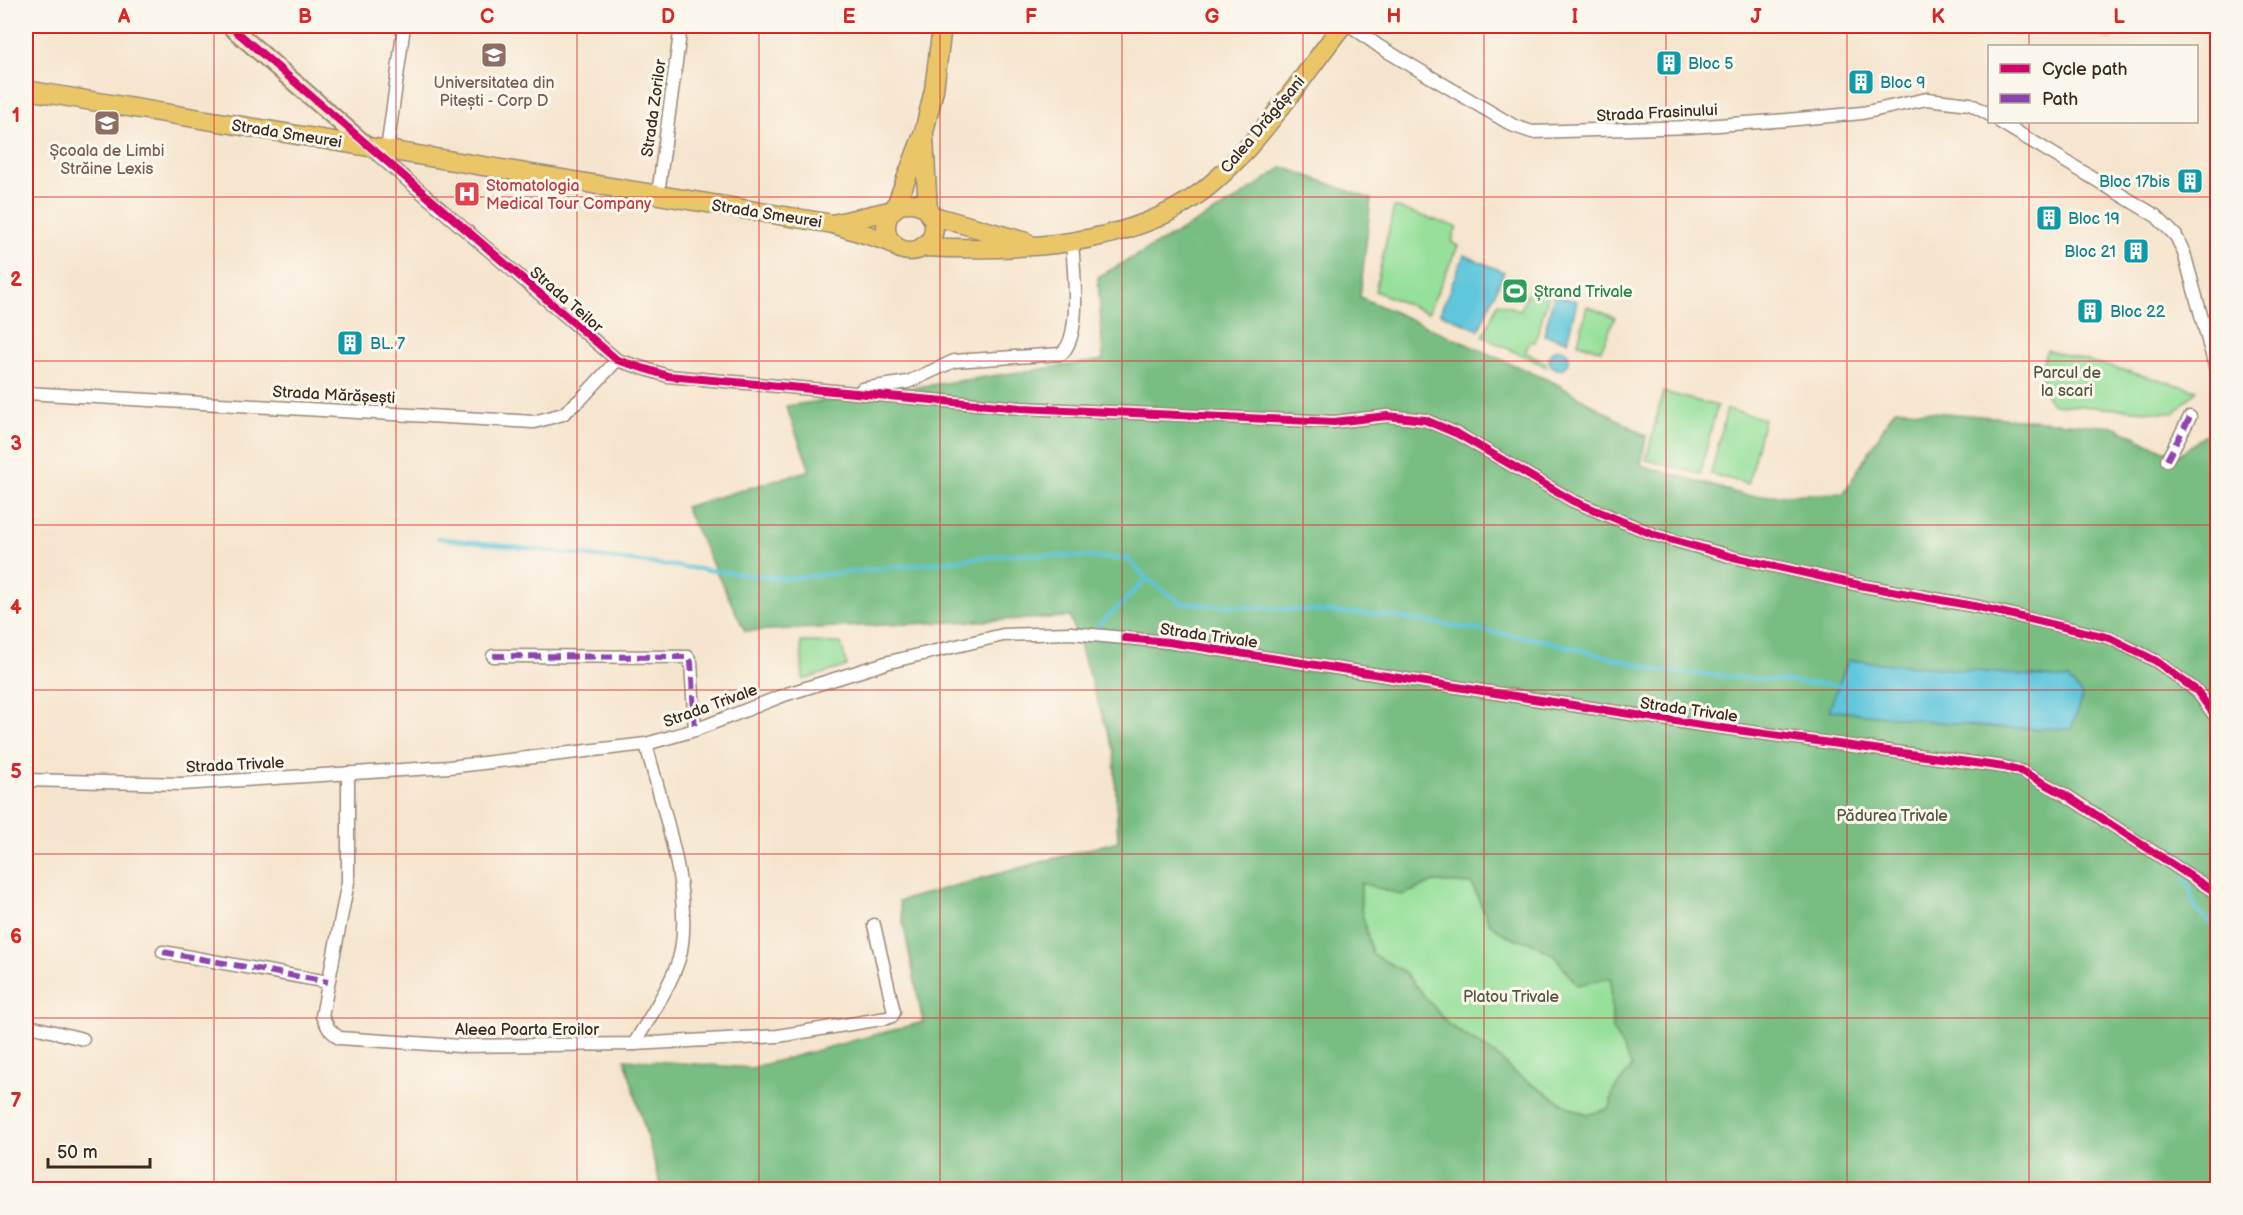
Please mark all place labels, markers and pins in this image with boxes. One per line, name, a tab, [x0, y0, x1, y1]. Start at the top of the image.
school or university icon: Universitatea din Pitești - Corp D	[479, 40, 509, 70]
building icon: Bloc 5	[1654, 48, 1684, 78]
place label: Bloc 5	[1688, 55, 1734, 74]
building icon: Bloc 9	[1846, 67, 1876, 97]
place label: Universitatea din Pitești - Corp D	[433, 74, 555, 111]
place label: Bloc 9	[1880, 74, 1926, 93]
school or university icon: Școala de Limbi Străine Lexis	[92, 108, 122, 138]
place label: Școala de Limbi Străine Lexis	[49, 142, 165, 179]
building icon: Bloc 17bis	[2175, 166, 2205, 196]
place label: Bloc 17bis	[2099, 173, 2170, 192]
place label: Stomatologia Medical Tour Company	[486, 177, 652, 214]
hospital icon: Stomatologia Medical Tour Company	[452, 179, 482, 209]
building icon: Bloc 19	[2034, 203, 2064, 233]
place label: Bloc 19	[2068, 210, 2120, 229]
building icon: Bloc 21	[2121, 236, 2151, 266]
place label: Bloc 21	[2064, 243, 2116, 262]
sports icon: Ștrand Trivale	[1500, 276, 1530, 306]
place label: Ștrand Trivale	[1534, 283, 1633, 302]
building icon: Bloc 22	[2075, 296, 2105, 326]
place label: Bloc 22	[2110, 303, 2166, 322]
building icon: BL. 7	[335, 328, 365, 358]
place label: BL. 7	[370, 335, 405, 354]

